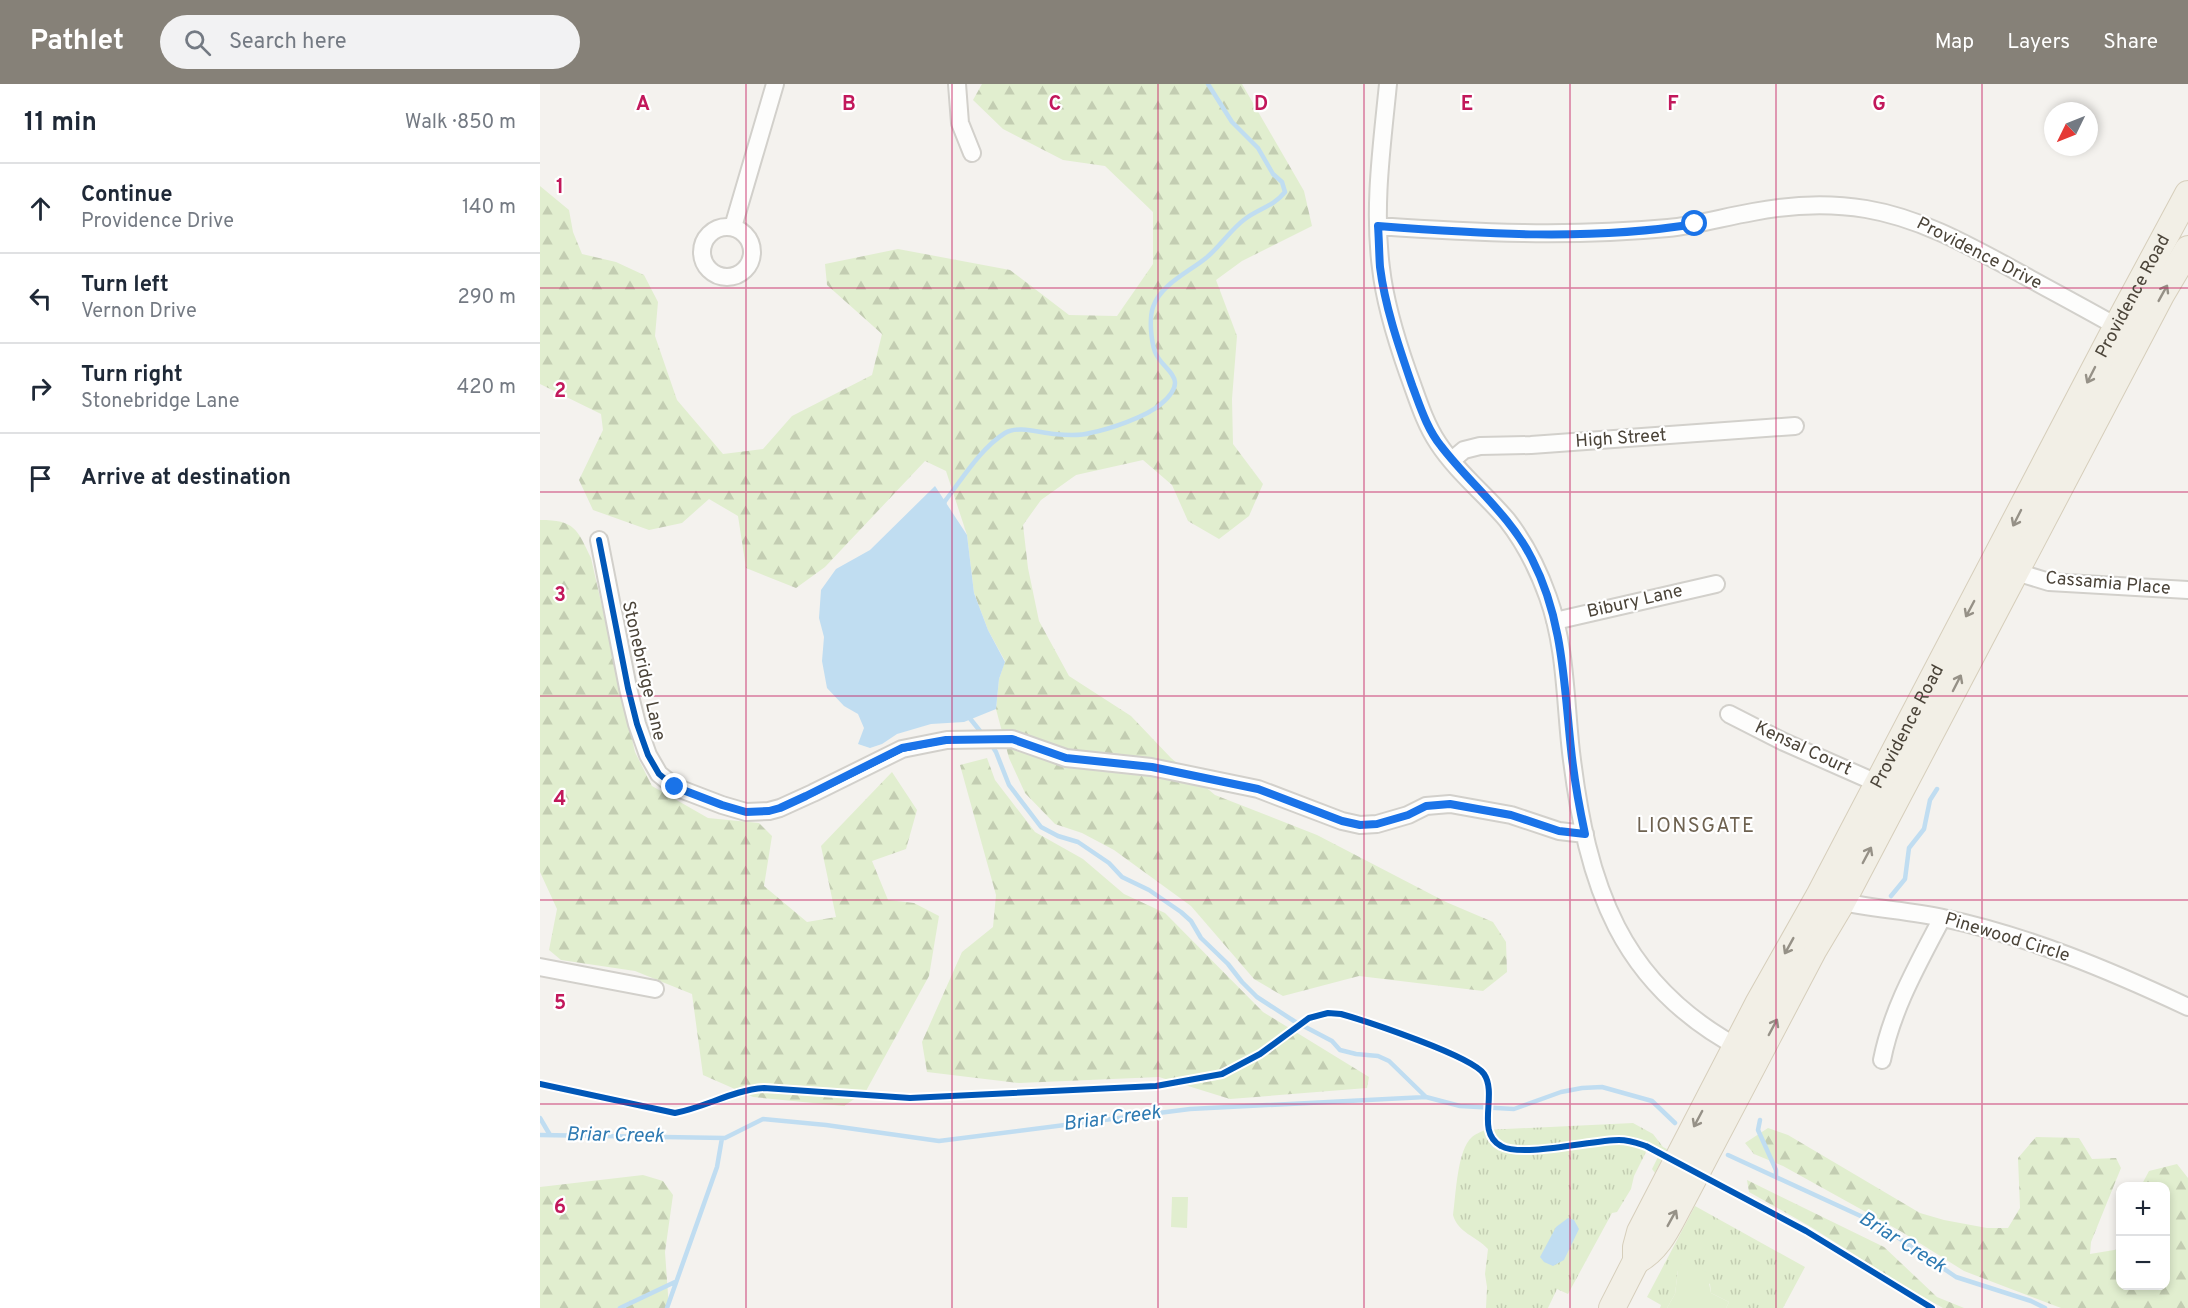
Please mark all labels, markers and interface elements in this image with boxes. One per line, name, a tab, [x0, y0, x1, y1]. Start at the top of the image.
search box	[160, 15, 580, 69]
text: Pathlet	[30, 24, 124, 60]
icon: search	[181, 26, 214, 59]
text: Search here	[229, 29, 347, 56]
text: Map	[1935, 29, 1974, 56]
text: Layers	[2007, 29, 2070, 56]
text: Share	[2103, 29, 2158, 56]
text: A	[636, 92, 650, 118]
text: B	[842, 92, 856, 118]
text: C	[1049, 92, 1061, 118]
text: D	[1254, 92, 1268, 118]
text: E	[1461, 92, 1473, 118]
text: F	[1667, 92, 1679, 118]
text: G	[1872, 92, 1886, 118]
north arrow	[2044, 102, 2098, 156]
text: 11 min	[24, 107, 97, 140]
text: Walk · 850 m	[405, 110, 516, 136]
text: 1	[556, 175, 564, 201]
text: Continue	[81, 182, 172, 209]
icon: ahead	[24, 192, 57, 225]
text: 140 m	[462, 195, 516, 221]
text: Providence Drive	[81, 209, 234, 235]
route start	[1681, 210, 1707, 236]
street label: Providence Drive	[1912, 212, 2046, 296]
street label: Providence Road	[2091, 231, 2176, 362]
text: Turn left	[81, 272, 169, 299]
icon: left	[24, 282, 57, 315]
text: 290 m	[458, 285, 516, 311]
one-way arrow	[2157, 285, 2169, 302]
text: Vernon Drive	[81, 299, 197, 325]
text: Turn right	[81, 362, 183, 389]
one-way arrow	[2085, 366, 2096, 384]
icon: right	[24, 372, 57, 405]
text: 420 m	[457, 375, 516, 401]
text: 2	[554, 379, 566, 405]
text: Stonebridge Lane	[81, 389, 240, 415]
street label: High Street	[1575, 424, 1667, 454]
icon: arrive	[24, 462, 57, 495]
text: Arrive at destination	[81, 465, 291, 492]
one-way arrow	[2011, 509, 2023, 526]
street label: Cassamia Place	[2044, 567, 2172, 601]
street label: Bibury Lane	[1585, 580, 1685, 624]
text: 3	[554, 583, 566, 609]
street label: Stonebridge Lane	[616, 599, 670, 743]
one-way arrow	[1964, 600, 1976, 617]
street label: Providence Road	[1866, 661, 1949, 793]
one-way arrow	[1952, 674, 1963, 692]
street label: Kensal Court	[1751, 717, 1855, 781]
route end	[661, 773, 687, 799]
text: 4	[554, 787, 566, 813]
district label: LIONSGATE	[1636, 814, 1756, 840]
one-way arrow	[1862, 847, 1873, 865]
street label: Pinewood Circle	[1942, 908, 2072, 968]
one-way arrow	[1783, 937, 1795, 954]
text: 5	[554, 991, 566, 1017]
one-way arrow	[1768, 1018, 1779, 1036]
water label: Briar Creek	[1062, 1100, 1163, 1138]
one-way arrow	[1692, 1109, 1703, 1127]
water label: Briar Creek	[566, 1122, 665, 1150]
map controls	[2116, 1182, 2170, 1290]
button: +	[2116, 1182, 2170, 1236]
text: 6	[554, 1195, 566, 1221]
water label: Briar Creek	[1854, 1206, 1951, 1280]
one-way arrow	[1667, 1209, 1678, 1227]
button: −	[2116, 1236, 2170, 1290]

